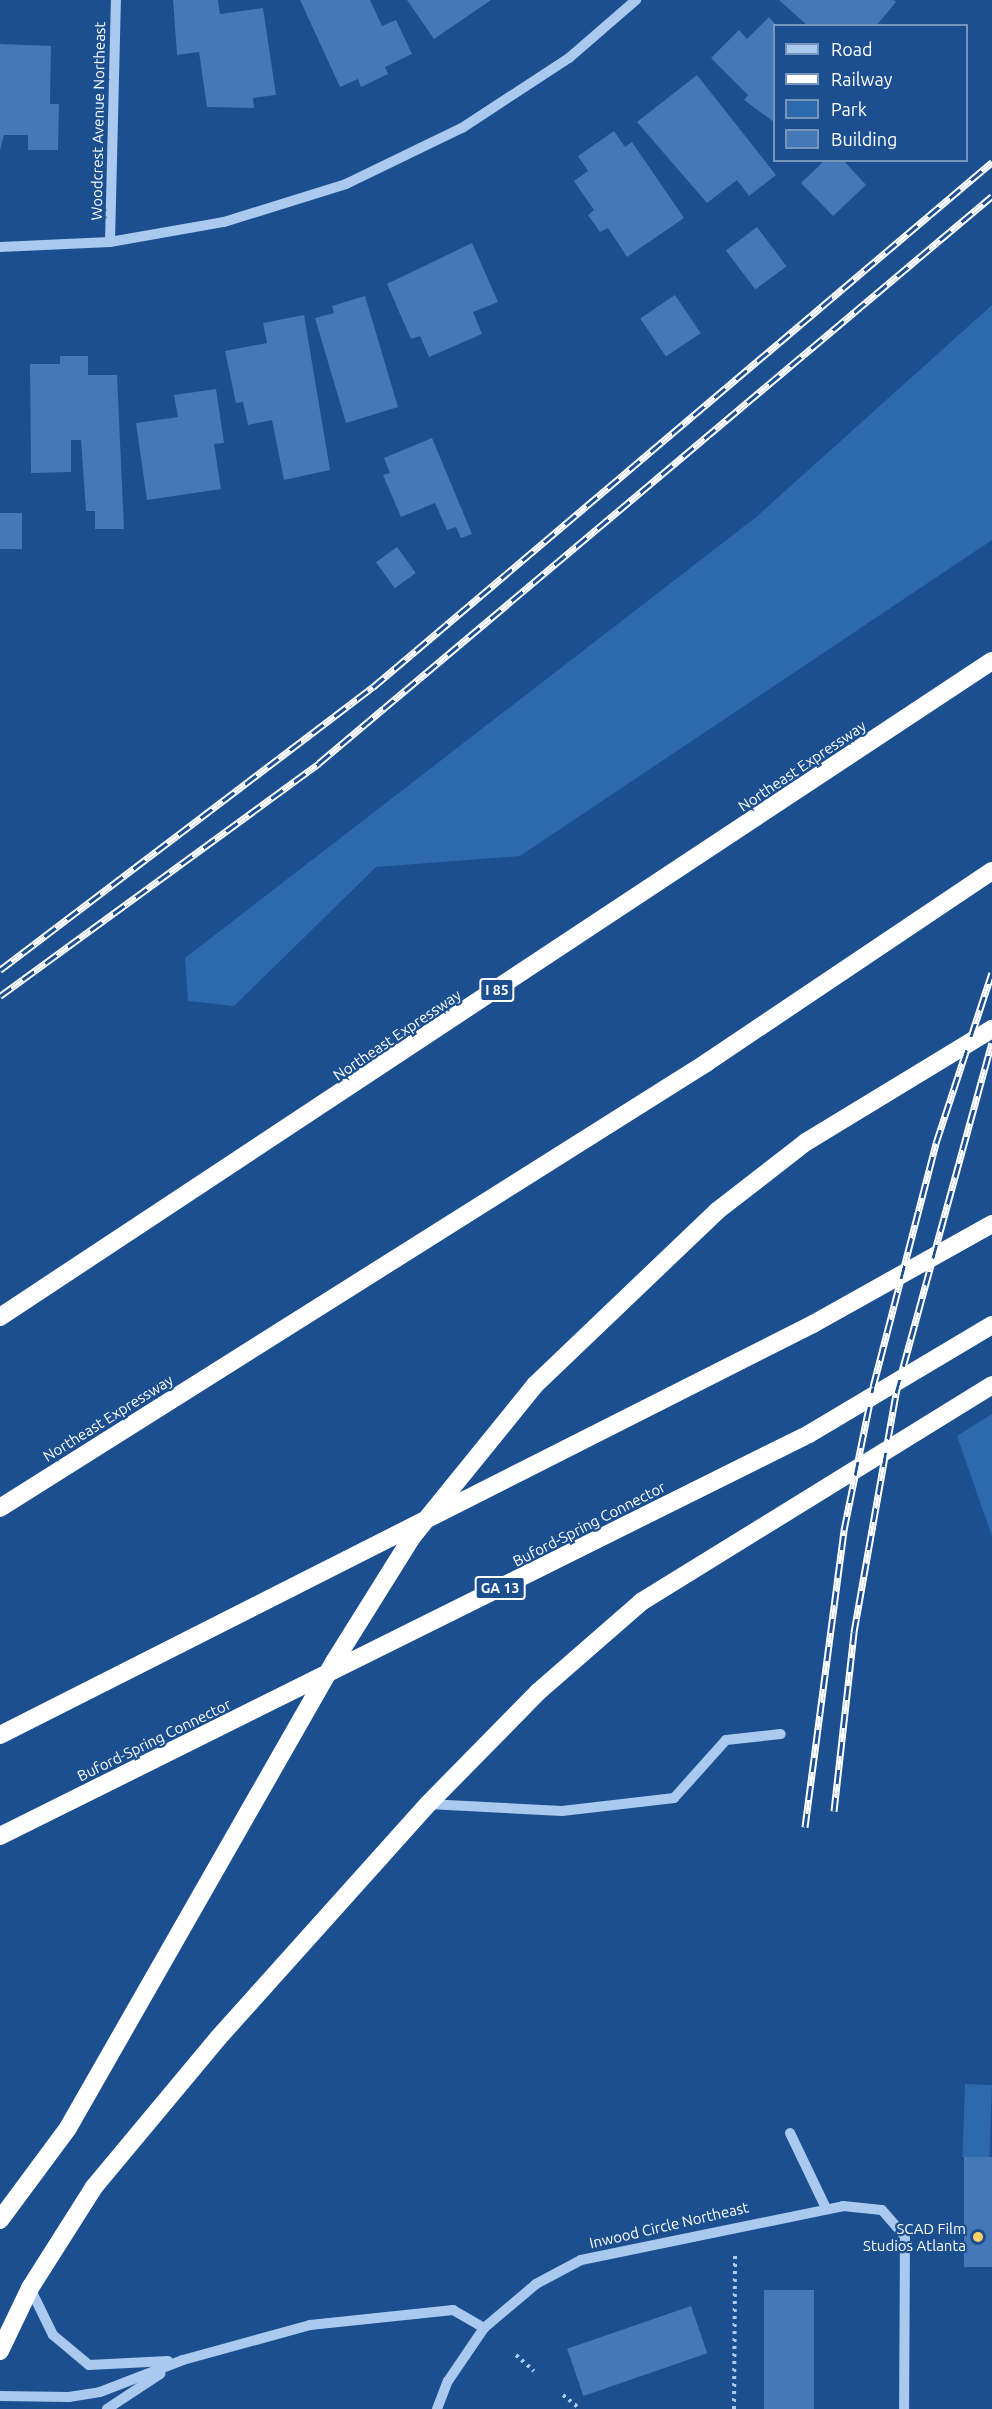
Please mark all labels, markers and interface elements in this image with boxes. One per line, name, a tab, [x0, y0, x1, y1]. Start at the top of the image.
street label: Woodcrest Avenue Northeast	[87, 21, 109, 221]
legend	[773, 24, 968, 162]
text: Road	[831, 39, 873, 59]
text: Railway	[831, 69, 892, 89]
text: Park	[831, 99, 867, 119]
text: Building	[831, 129, 897, 149]
street label: Northeast Expressway	[735, 717, 869, 815]
road number: I 85	[479, 979, 515, 1001]
street label: Northeast Expressway	[330, 986, 464, 1084]
street label: Northeast Expressway	[40, 1371, 176, 1465]
street label: Buford-Spring Connector	[510, 1478, 668, 1570]
road number: GA 13	[474, 1577, 526, 1599]
street label: Buford-Spring Connector	[74, 1695, 234, 1785]
street label: Inwood Circle Northeast	[588, 2198, 750, 2252]
place label: SCAD Film Studios Atlanta	[863, 2219, 966, 2254]
marker: SCAD Film Studios Atlanta	[971, 2230, 985, 2244]

